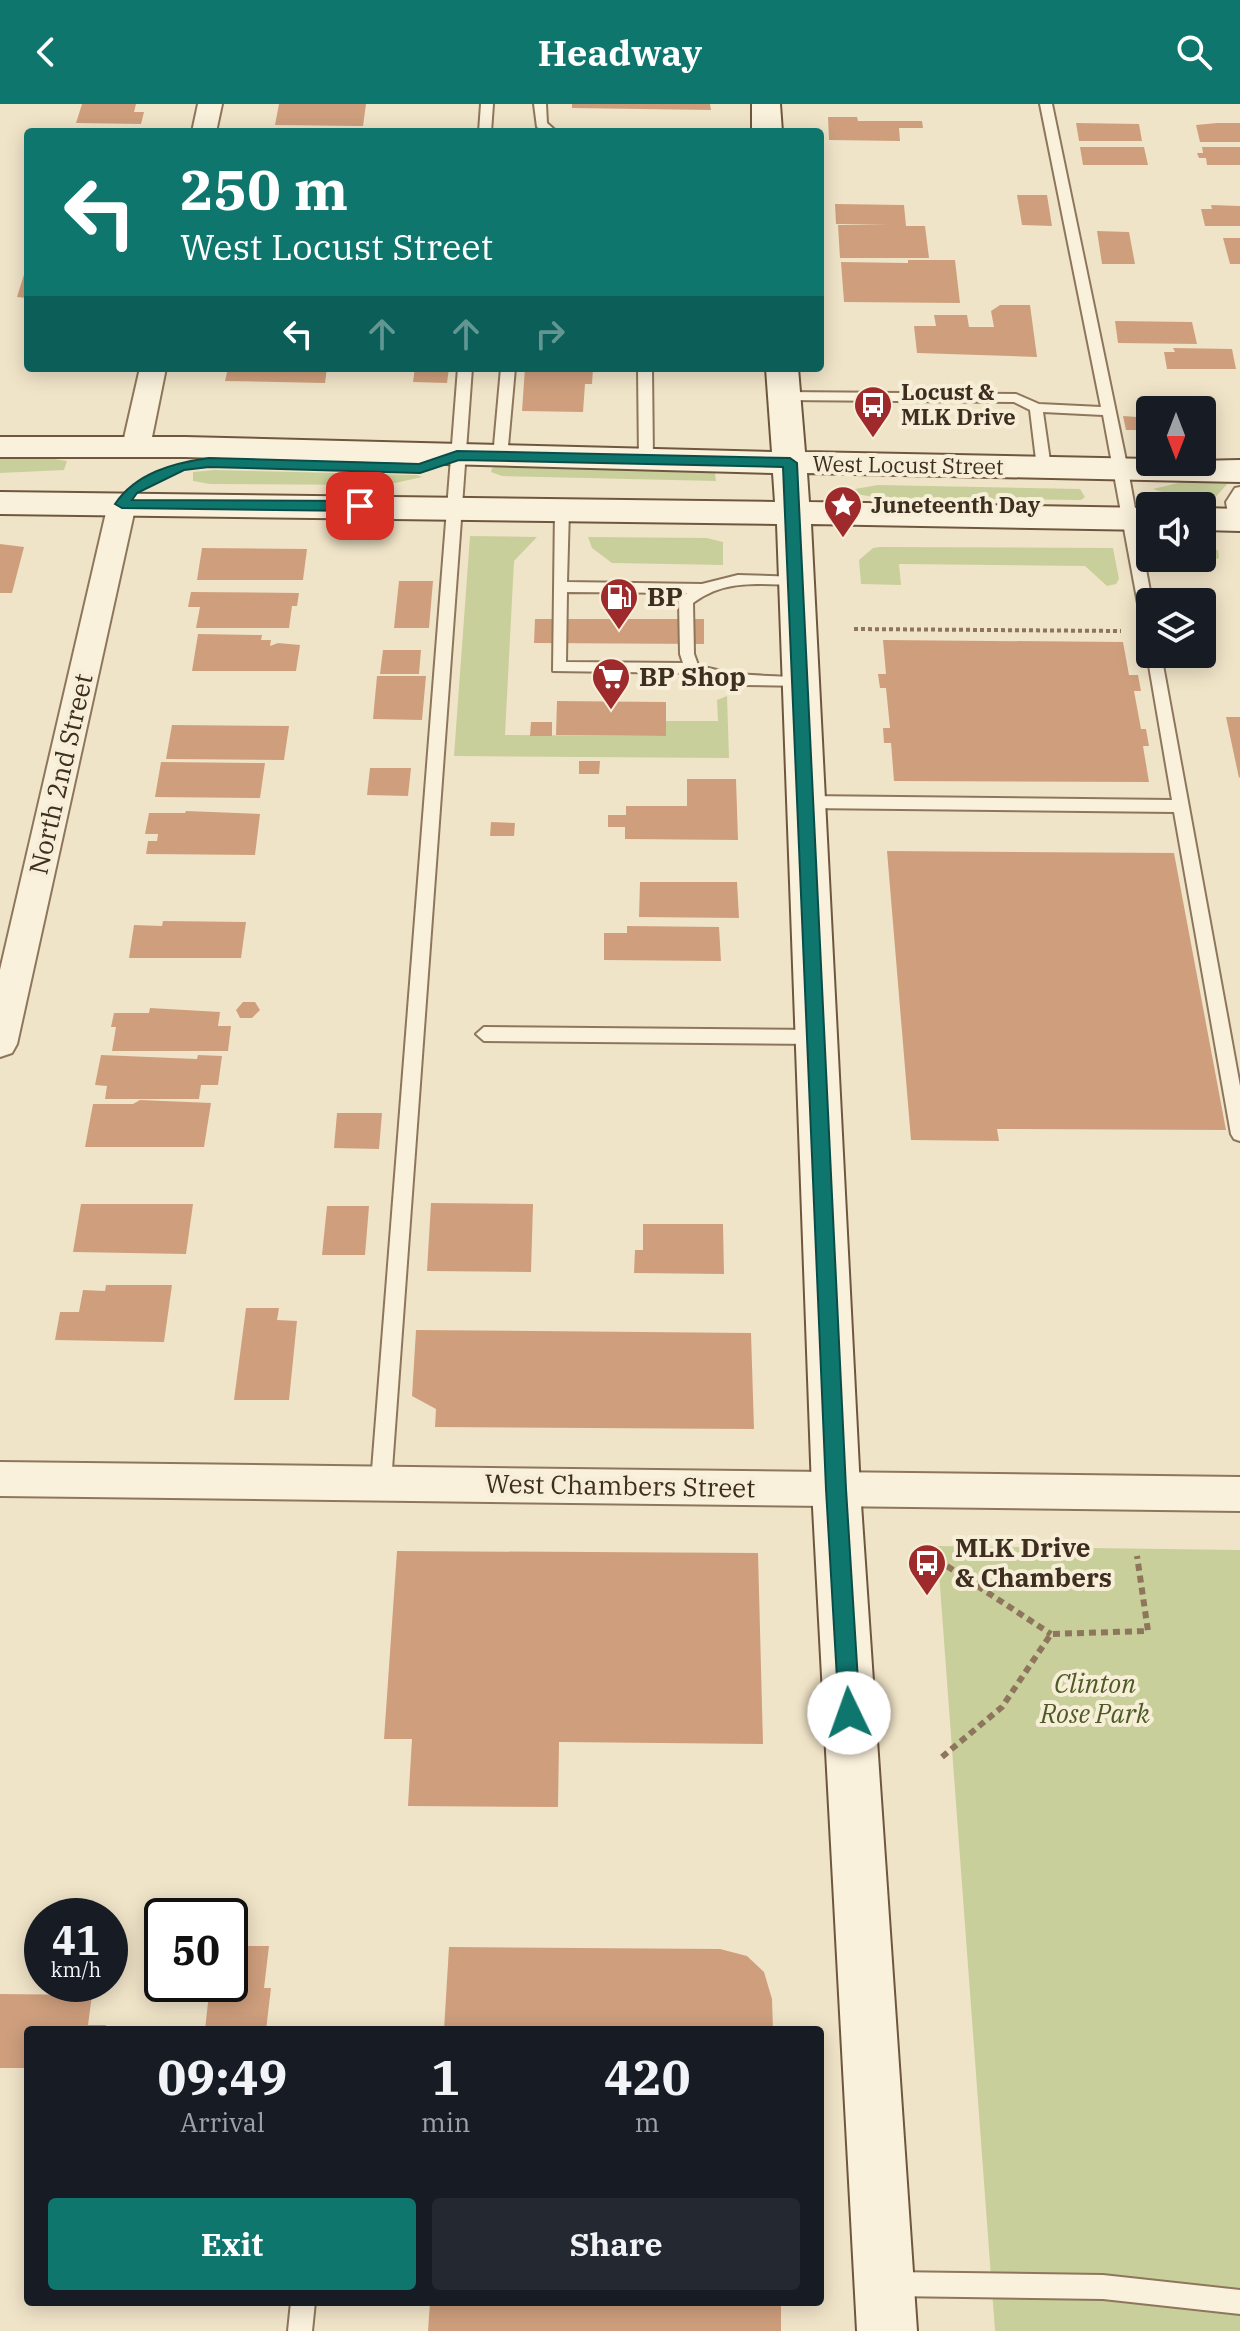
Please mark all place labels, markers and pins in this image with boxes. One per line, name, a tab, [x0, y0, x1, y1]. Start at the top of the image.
place label: Locust & MLK Drive	[901, 377, 1016, 431]
bus stop icon: Locust & MLK Drive	[852, 384, 894, 439]
pin	[326, 472, 394, 540]
place icon: Juneteenth Day	[822, 484, 864, 539]
place label: Juneteenth Day	[871, 490, 1041, 519]
fuel station icon: BP	[598, 576, 640, 631]
place label: BP	[647, 579, 683, 613]
supermarket icon: BP Shop	[590, 656, 632, 711]
place label: BP Shop	[639, 659, 746, 693]
place label: MLK Drive & Chambers	[955, 1530, 1112, 1594]
bus stop icon: MLK Drive & Chambers	[906, 1542, 948, 1597]

